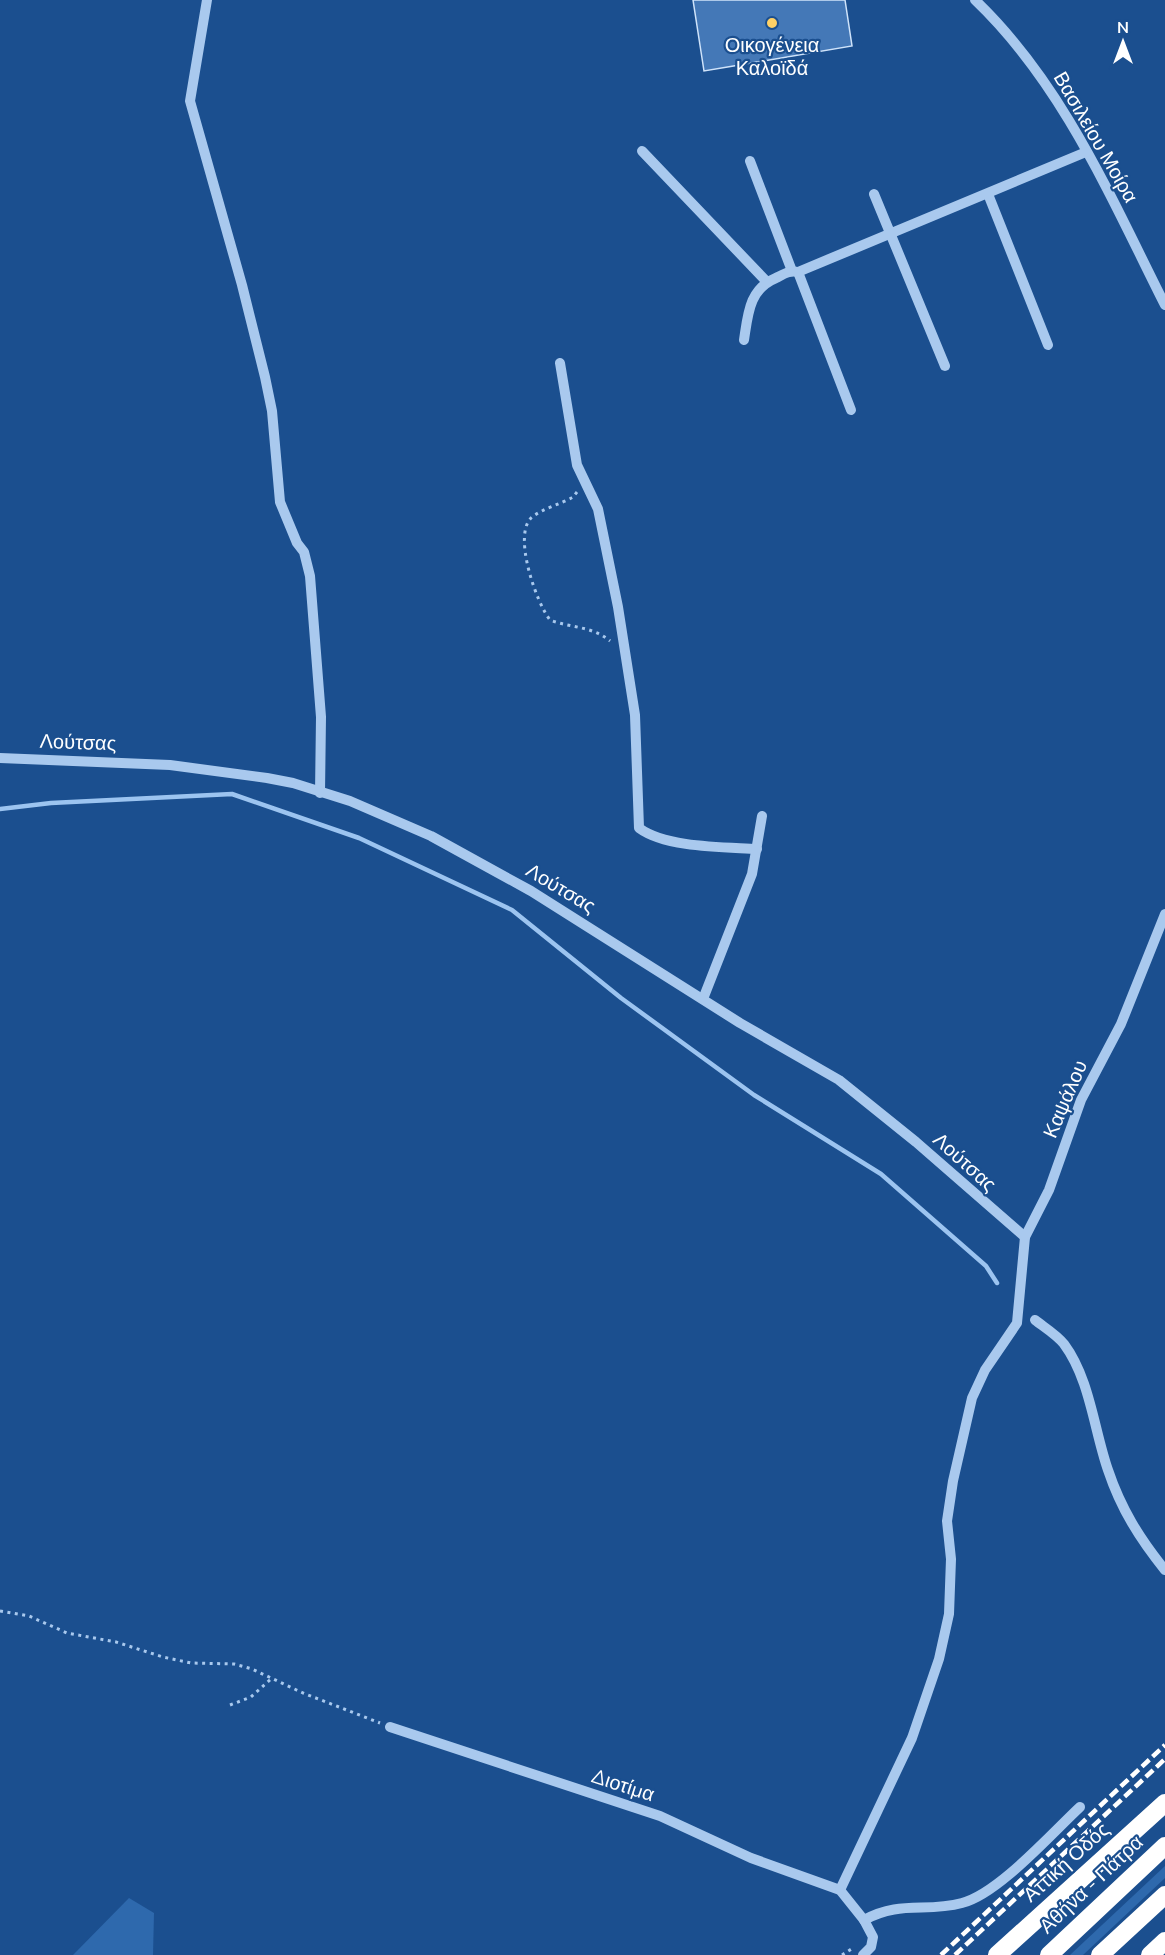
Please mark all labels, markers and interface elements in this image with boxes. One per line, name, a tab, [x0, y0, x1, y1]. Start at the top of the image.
north arrow	[1093, 12, 1153, 72]
marker: Οικογένεια Καλοϊδά	[765, 16, 779, 30]
text: N	[1117, 17, 1129, 39]
place label: Οικογένεια Καλοϊδά	[725, 32, 819, 82]
street label: Βασιλείου Μοίρα	[1047, 67, 1144, 208]
street label: Λούτσας	[39, 728, 117, 757]
street label: Λούτσας	[521, 857, 601, 920]
street label: Καψάλου	[1037, 1056, 1094, 1142]
street label: Λούτσας	[927, 1127, 1002, 1198]
street label: Διοτίμα	[588, 1763, 658, 1808]
street label: Αττική Οδός	[1017, 1816, 1116, 1908]
street label: Αθήνα - Πάτρα	[1034, 1829, 1149, 1940]

